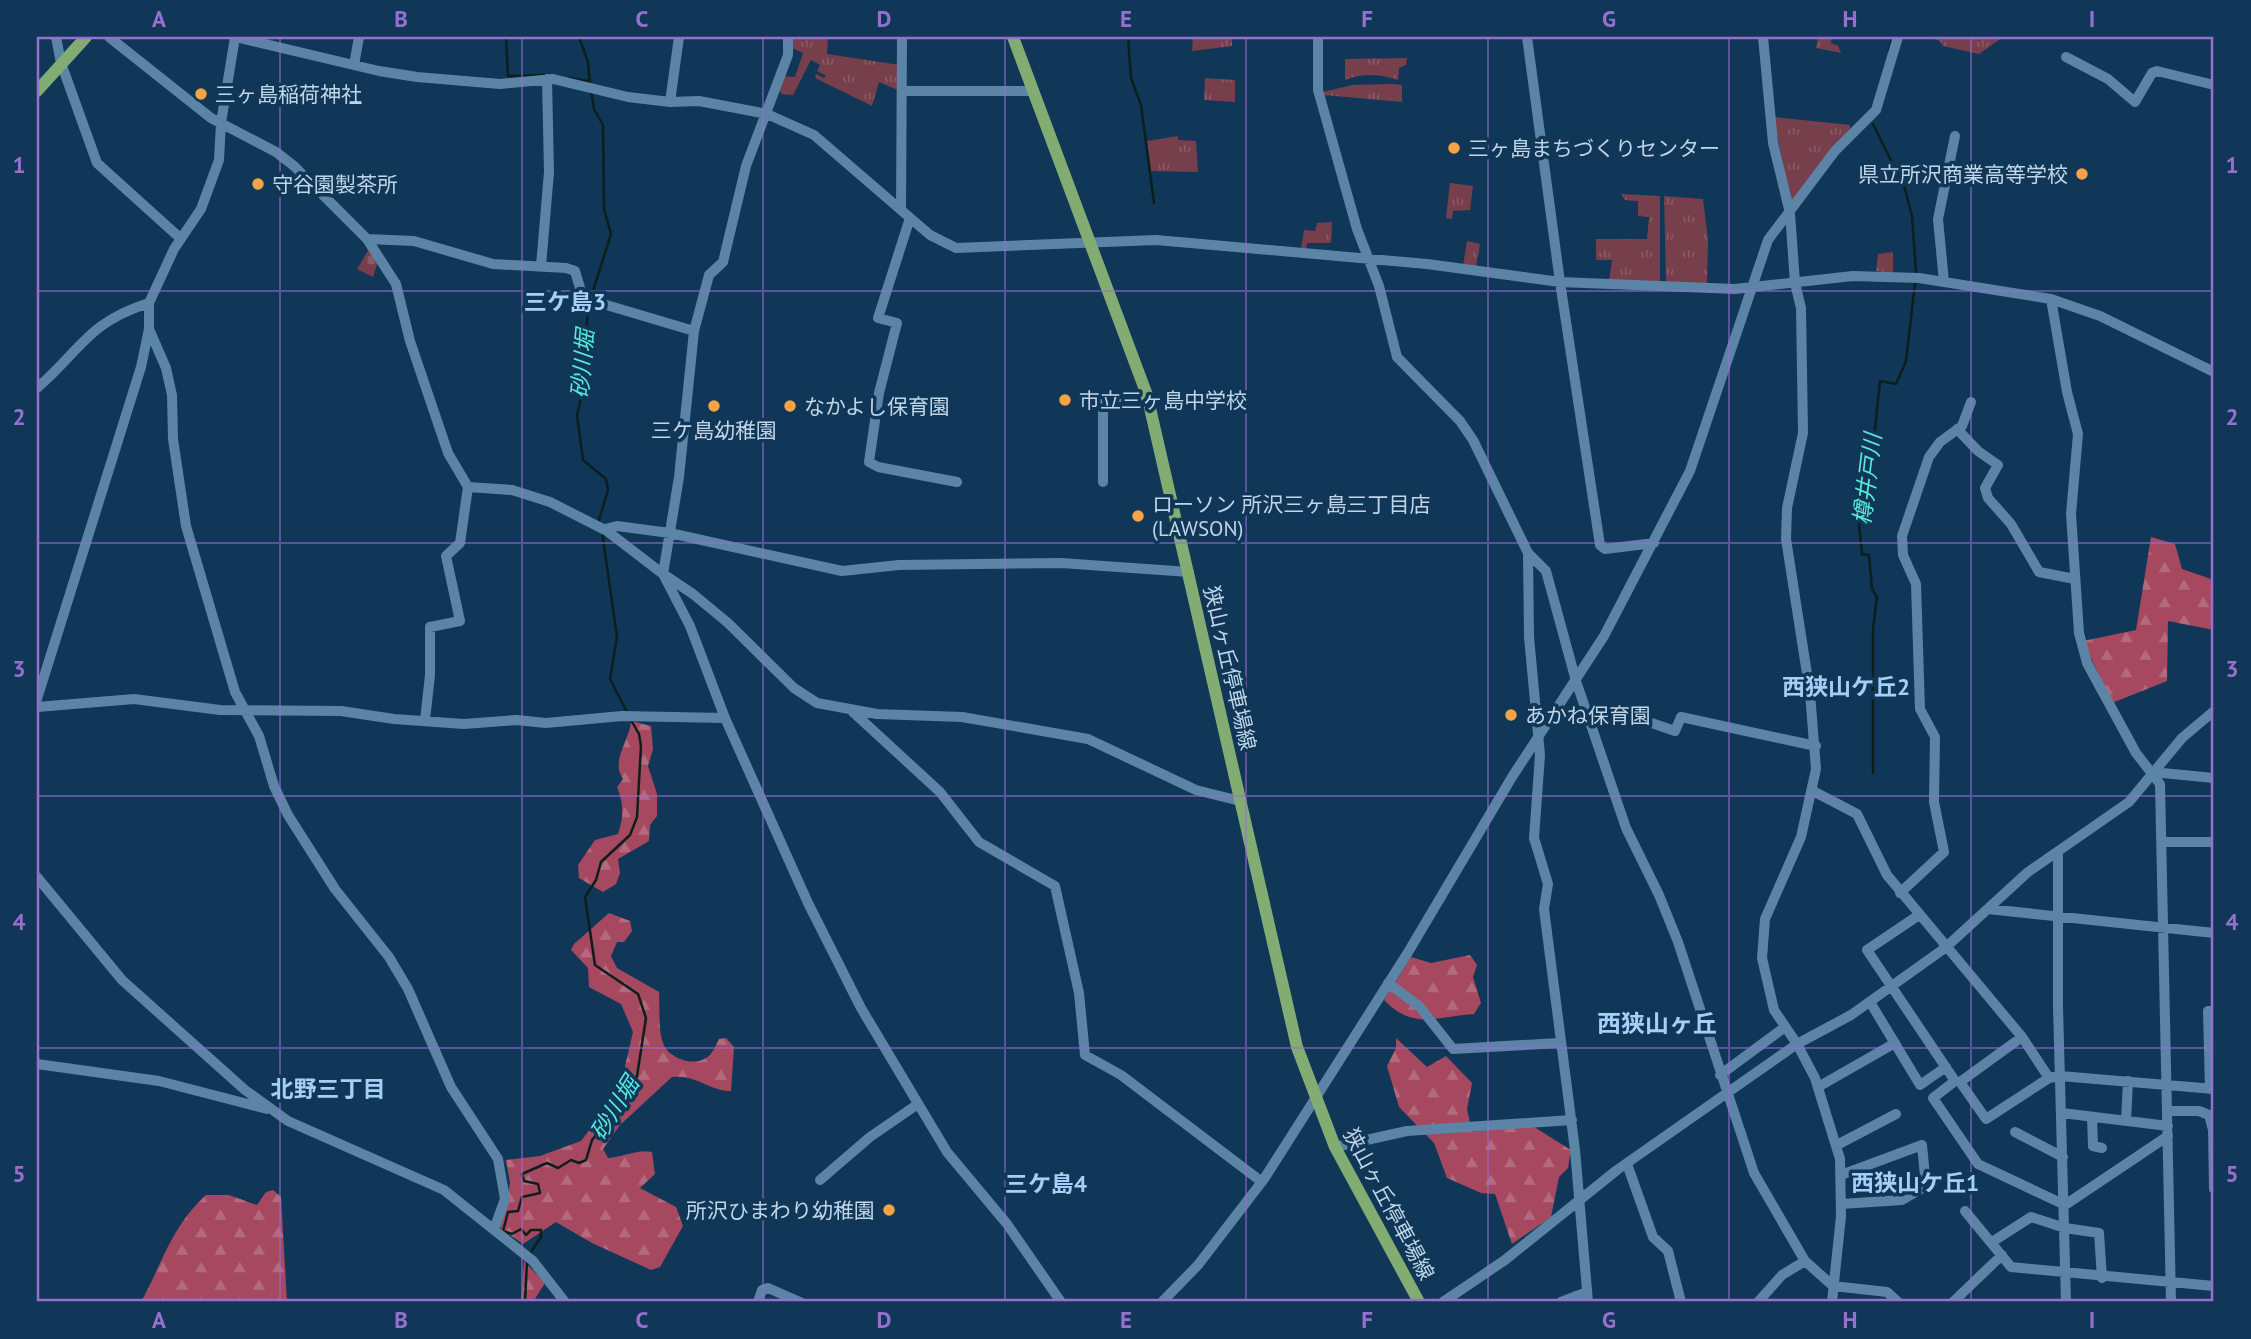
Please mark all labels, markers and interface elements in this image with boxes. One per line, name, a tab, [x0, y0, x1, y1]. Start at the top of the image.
text: A	[152, 4, 166, 33]
text: B	[394, 4, 408, 33]
text: C	[636, 4, 649, 33]
text: D	[877, 4, 891, 33]
text: E	[1120, 4, 1132, 33]
text: F	[1361, 4, 1373, 33]
text: G	[1602, 4, 1616, 33]
text: H	[1843, 4, 1857, 33]
text: I	[2089, 4, 2095, 33]
place label: 三ヶ島稲荷神社	[215, 81, 362, 108]
marker: 三ヶ島稲荷神社	[193, 86, 209, 102]
place label: 三ヶ島まちづくりセンター	[1468, 135, 1720, 162]
marker: 三ヶ島まちづくりセンター	[1446, 140, 1462, 156]
text: 1	[12, 150, 26, 179]
text: 1	[2225, 150, 2239, 179]
place label: 県立所沢商業高等学校	[1858, 161, 2068, 188]
marker: 県立所沢商業高等学校	[2074, 166, 2090, 182]
place label: 守谷園製茶所	[272, 171, 398, 198]
marker: 守谷園製茶所	[250, 176, 266, 192]
district label: 三ケ島3	[524, 287, 606, 316]
water label: 砂川堀	[565, 325, 600, 400]
place label: 市立三ヶ島中学校	[1079, 387, 1247, 414]
marker: 市立三ヶ島中学校	[1057, 392, 1073, 408]
place label: なかよし保育園	[804, 393, 950, 420]
marker: 三ケ島幼稚園	[706, 398, 722, 414]
marker: なかよし保育園	[782, 398, 798, 414]
text: 2	[12, 402, 26, 431]
text: 2	[2225, 402, 2239, 431]
place label: 三ケ島幼稚園	[651, 417, 777, 444]
water label: 樽井戸川	[1847, 429, 1887, 526]
place label: ローソン 所沢三ヶ島三丁目店 (LAWSON)	[1152, 491, 1431, 542]
marker: ローソン 所沢三ヶ島三丁目店 (LAWSON)	[1130, 508, 1146, 524]
street label: 狭山ヶ丘停車場線	[1198, 583, 1262, 753]
text: 3	[12, 654, 26, 683]
text: 3	[2225, 654, 2239, 683]
district label: 西狭山ケ丘2	[1782, 672, 1910, 701]
place label: あかね保育園	[1525, 702, 1651, 729]
marker: あかね保育園	[1503, 707, 1519, 723]
text: 4	[12, 907, 26, 936]
text: 4	[2225, 907, 2239, 936]
district label: 西狭山ヶ丘	[1597, 1008, 1717, 1039]
water label: 砂川堀	[583, 1069, 646, 1145]
district label: 北野三丁目	[271, 1074, 386, 1103]
street label: 狭山ヶ丘停車場線	[1338, 1123, 1440, 1285]
text: 5	[12, 1159, 26, 1188]
text: 5	[2225, 1159, 2239, 1188]
district label: 西狭山ケ丘1	[1851, 1168, 1979, 1197]
district label: 三ケ島4	[1005, 1169, 1087, 1198]
place label: 所沢ひまわり幼稚園	[686, 1197, 875, 1224]
marker: 所沢ひまわり幼稚園	[881, 1202, 897, 1218]
text: A	[152, 1305, 166, 1334]
text: B	[394, 1305, 408, 1334]
text: C	[636, 1305, 649, 1334]
text: D	[877, 1305, 891, 1334]
text: E	[1120, 1305, 1132, 1334]
text: F	[1361, 1305, 1373, 1334]
text: G	[1602, 1305, 1616, 1334]
text: H	[1843, 1305, 1857, 1334]
text: I	[2089, 1305, 2095, 1334]

